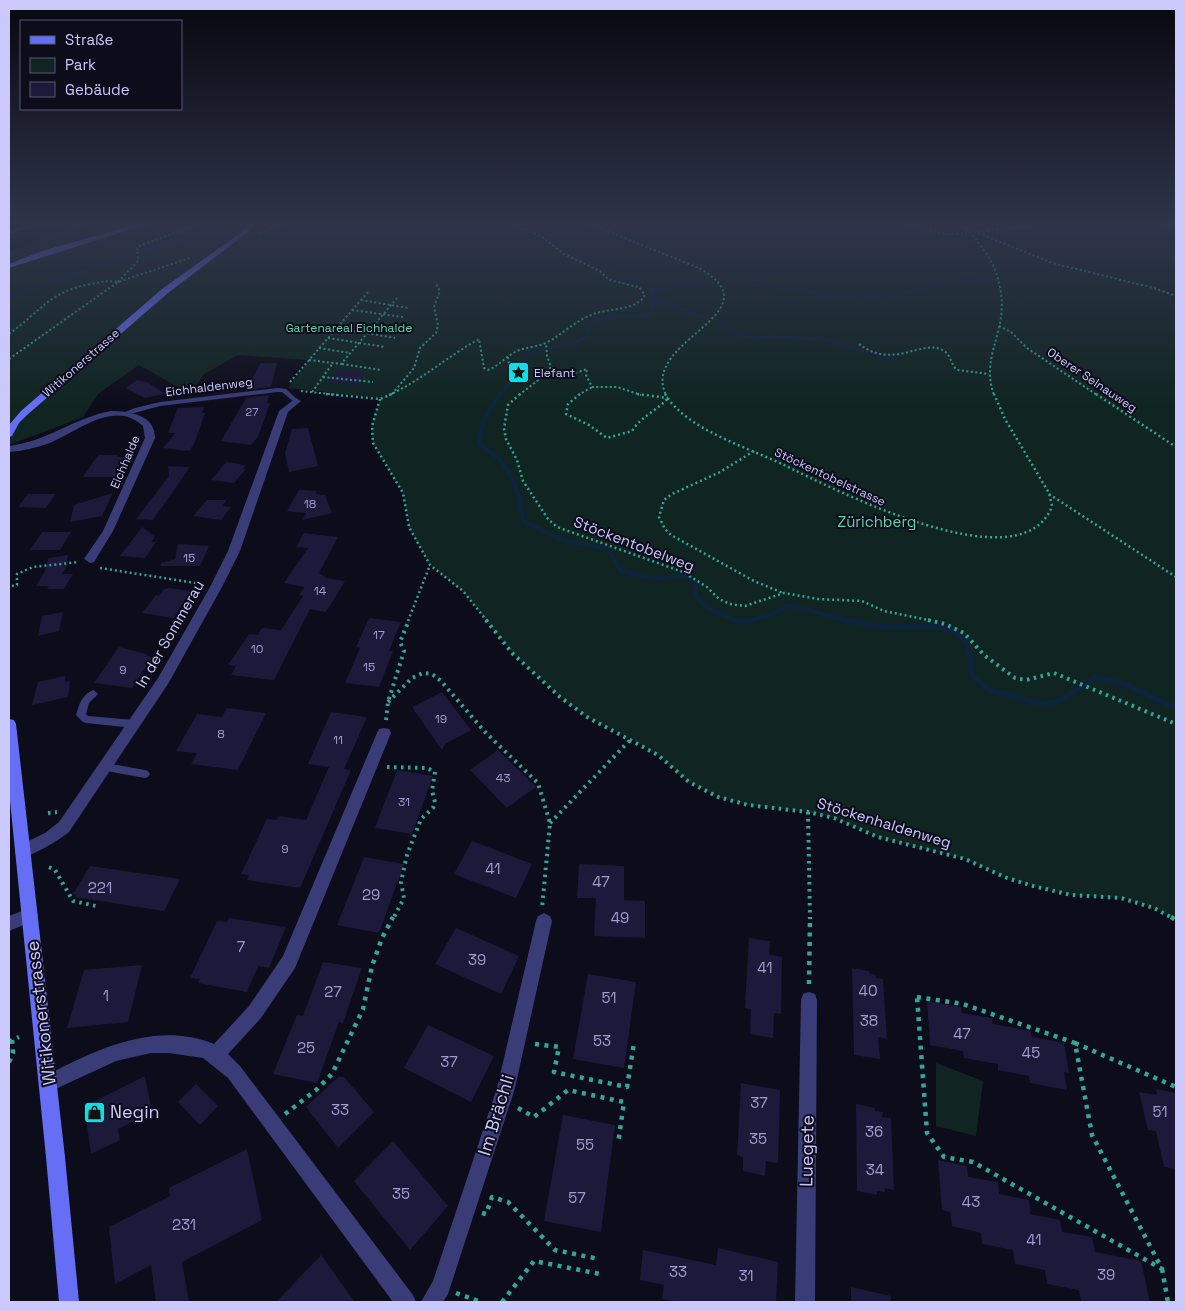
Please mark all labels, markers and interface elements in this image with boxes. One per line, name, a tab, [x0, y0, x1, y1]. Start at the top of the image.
legend	[20, 20, 182, 110]
text: Straße	[65, 30, 114, 49]
text: Park	[65, 55, 96, 74]
text: Gebäude	[65, 80, 130, 99]
park label: Gartenareal Eichhalde	[286, 320, 412, 336]
street label: Witikonerstrasse	[39, 325, 123, 401]
street label: Oberer Selnauweg	[1044, 344, 1140, 416]
place icon: Elefant	[506, 361, 530, 385]
place label: Elefant	[534, 365, 575, 381]
street label: Eichhaldenweg	[164, 374, 254, 400]
house number: 27	[246, 405, 258, 419]
street label: Eichhalde	[107, 433, 143, 491]
street label: Stöckentobelstrasse	[772, 444, 888, 510]
house number: 18	[304, 496, 316, 512]
street label: Stöckentobelweg	[571, 512, 697, 575]
park label: Zürichberg	[838, 512, 916, 531]
house number: 15	[183, 550, 195, 566]
street label: In der Sommerau	[131, 577, 208, 691]
house number: 14	[314, 583, 327, 599]
house number: 17	[373, 627, 385, 643]
house number: 10	[251, 641, 263, 657]
house number: 15	[363, 659, 375, 675]
house number: 9	[119, 662, 127, 678]
house number: 19	[435, 711, 447, 727]
house number: 8	[217, 726, 225, 742]
house number: 11	[333, 732, 343, 748]
house number: 43	[496, 770, 510, 786]
street label: Stöckenhaldenweg	[815, 793, 954, 852]
house number: 31	[398, 794, 410, 810]
house number: 9	[281, 841, 289, 857]
house number: 41	[485, 859, 501, 878]
house number: 47	[592, 872, 610, 891]
house number: 221	[88, 878, 112, 897]
house number: 29	[362, 885, 380, 904]
house number: 49	[611, 908, 629, 927]
house number: 7	[237, 937, 245, 956]
street label: Witikonerstrasse	[20, 939, 61, 1087]
house number: 39	[468, 950, 486, 969]
house number: 41	[757, 958, 773, 977]
house number: 40	[859, 981, 878, 1000]
house number: 27	[324, 982, 342, 1001]
house number: 1	[103, 986, 109, 1005]
house number: 51	[601, 988, 617, 1007]
house number: 38	[860, 1011, 878, 1030]
house number: 47	[953, 1024, 971, 1043]
house number: 53	[593, 1031, 611, 1050]
house number: 25	[297, 1038, 315, 1057]
house number: 45	[1022, 1043, 1040, 1062]
house number: 37	[440, 1052, 458, 1071]
street label: Im Brächli	[472, 1072, 519, 1158]
house number: 37	[750, 1093, 768, 1112]
shop icon: Negin	[82, 1100, 106, 1124]
place label: Negin	[110, 1100, 160, 1123]
house number: 33	[331, 1100, 349, 1119]
house number: 51	[1152, 1102, 1168, 1121]
street label: Luegete	[794, 1115, 819, 1187]
house number: 36	[865, 1122, 883, 1141]
house number: 35	[749, 1129, 767, 1148]
house number: 55	[576, 1135, 594, 1154]
house number: 34	[866, 1160, 884, 1179]
house number: 35	[392, 1184, 410, 1203]
house number: 57	[568, 1188, 586, 1207]
house number: 43	[962, 1192, 980, 1211]
house number: 231	[172, 1215, 196, 1234]
house number: 41	[1026, 1230, 1042, 1249]
house number: 33	[669, 1262, 687, 1281]
house number: 39	[1097, 1265, 1115, 1284]
house number: 31	[738, 1266, 754, 1285]

